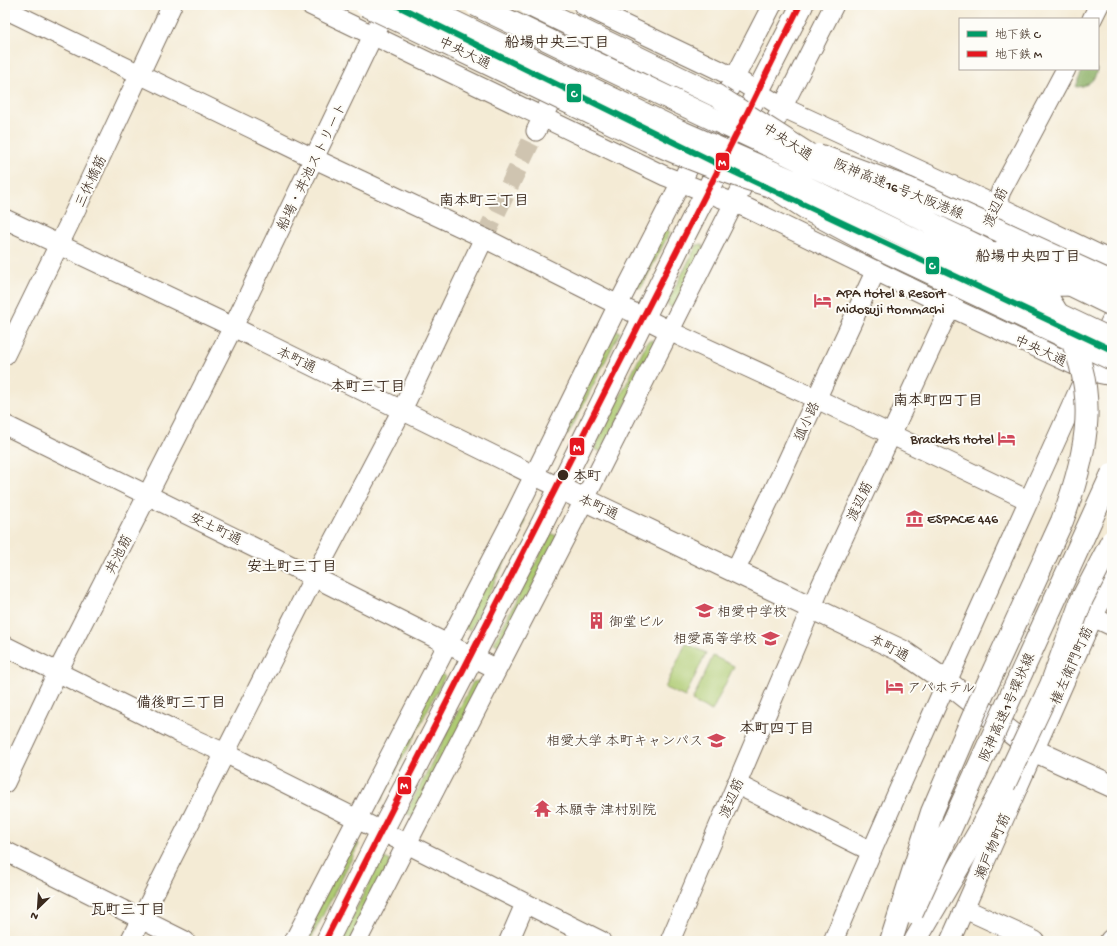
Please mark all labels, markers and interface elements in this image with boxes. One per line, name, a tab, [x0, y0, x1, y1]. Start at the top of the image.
legend	[959, 18, 1099, 70]
text: 地下鉄 C	[995, 28, 1042, 43]
street label: 中央大通	[435, 34, 493, 74]
district label: 船場中央三丁目	[504, 34, 610, 53]
text: 地下鉄 M	[995, 48, 1043, 63]
line badge: C	[566, 83, 582, 103]
text: C	[570, 89, 578, 101]
street label: 船場・丼池ストリート	[275, 100, 352, 234]
street label: 中央大通	[759, 121, 815, 165]
line badge: M	[715, 152, 730, 171]
street label: 三休橋筋	[73, 153, 112, 211]
street label: 阪神高速16号大阪港線	[831, 156, 966, 224]
text: M	[718, 158, 726, 170]
street label: 渡辺筋	[981, 185, 1013, 231]
district label: 南本町三丁目	[439, 192, 529, 211]
district label: 船場中央四丁目	[975, 248, 1081, 267]
line badge: C	[925, 256, 940, 275]
text: C	[928, 261, 936, 273]
place label: APA Hotel & Resort Midosuji Hommachi	[836, 286, 947, 319]
hotel icon: APA Hotel & Resort Midosuji Hommachi	[813, 290, 833, 310]
street label: 中央大通	[1011, 333, 1069, 372]
street label: 本町通	[273, 344, 319, 378]
district label: 本町三丁目	[330, 378, 406, 397]
district label: 南本町四丁目	[893, 392, 983, 411]
street label: 狐小路	[792, 399, 825, 445]
hotel icon: Brackets Hotel	[997, 428, 1017, 448]
place label: Brackets Hotel	[909, 432, 994, 449]
line badge: M	[569, 437, 585, 456]
text: M	[573, 443, 581, 455]
marker: 本町	[556, 468, 570, 482]
place label: 本町	[573, 469, 601, 486]
street label: 渡辺筋	[845, 479, 878, 525]
street label: 本町通	[575, 492, 621, 525]
museum icon: ESPACE 446	[904, 508, 924, 528]
street label: 安土町通	[186, 510, 244, 550]
place label: ESPACE 446	[927, 512, 999, 529]
street label: 丼池筋	[103, 533, 137, 578]
district label: 安土町三丁目	[247, 558, 337, 577]
school or university icon: 相愛中学校	[694, 601, 714, 621]
place label: 相愛中学校	[717, 605, 787, 622]
building icon: 御堂ビル	[586, 611, 606, 631]
place label: 御堂ビル	[609, 615, 665, 632]
street label: 権左衛門町筋	[1048, 624, 1098, 708]
school or university icon: 相愛高等学校	[760, 628, 780, 648]
place label: 相愛高等学校	[673, 632, 757, 649]
street label: 本町通	[866, 632, 911, 667]
street label: 阪神高速1号環状線	[977, 651, 1040, 765]
hotel icon: アパホテル	[884, 677, 904, 697]
place label: アパホテル	[907, 681, 976, 698]
district label: 備後町三丁目	[136, 694, 226, 713]
district label: 本町四丁目	[739, 720, 815, 739]
school or university icon: 相愛大学 本町キャンパス	[706, 730, 726, 750]
place label: 相愛大学 本町キャンパス	[546, 734, 703, 751]
line badge: M	[397, 776, 412, 795]
street label: 渡辺筋	[717, 776, 749, 822]
text: M	[400, 781, 408, 793]
temple icon: 本願寺 津村別院	[532, 799, 552, 819]
place label: 本願寺 津村別院	[555, 803, 656, 820]
street label: 瀬戸物町筋	[973, 811, 1016, 883]
north arrow	[18, 888, 58, 928]
district label: 瓦町三丁目	[90, 902, 166, 920]
text: N	[29, 908, 40, 922]

